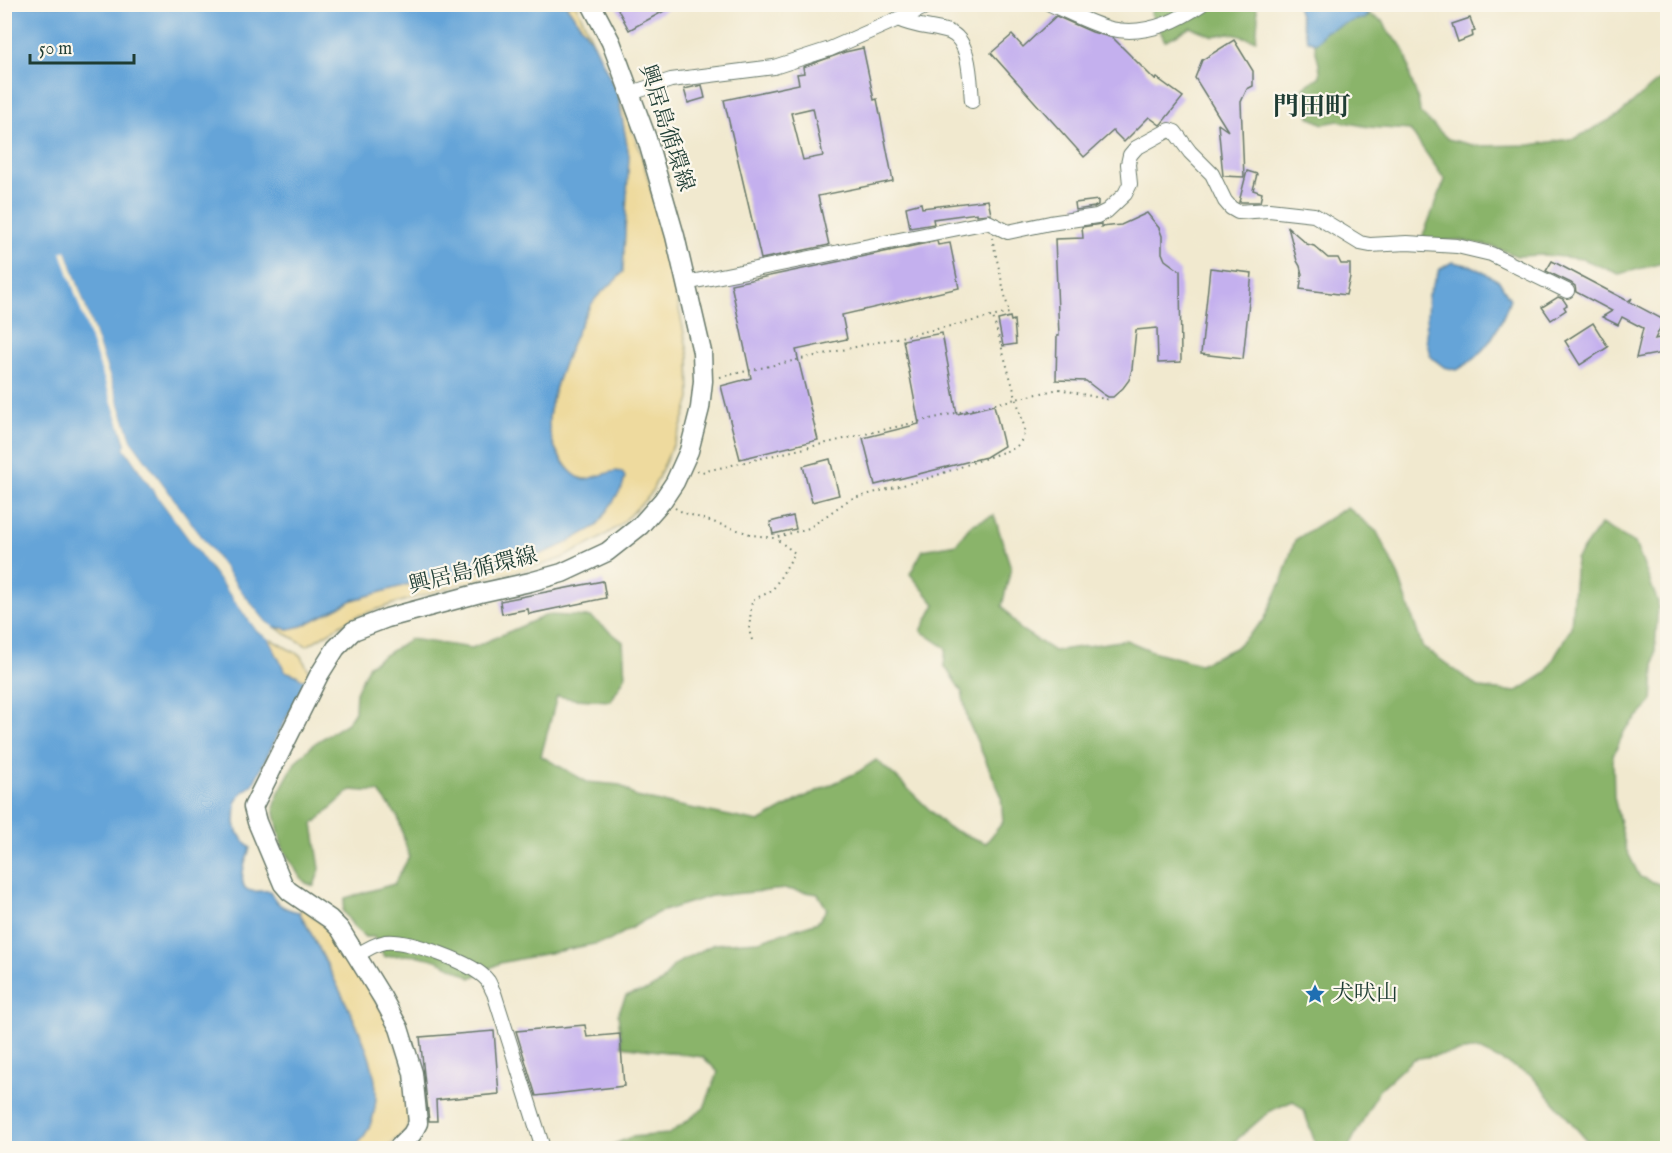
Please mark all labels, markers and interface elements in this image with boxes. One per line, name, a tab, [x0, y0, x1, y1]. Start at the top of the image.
scale bar	[30, 27, 134, 65]
text: 50 m	[39, 38, 72, 61]
street label: 興居島循環線	[632, 61, 700, 195]
district label: 門田町	[1273, 91, 1351, 124]
street label: 興居島循環線	[406, 541, 540, 601]
place label: 犬吠山	[1332, 980, 1398, 1008]
place icon: 犬吠山	[1303, 982, 1327, 1006]

